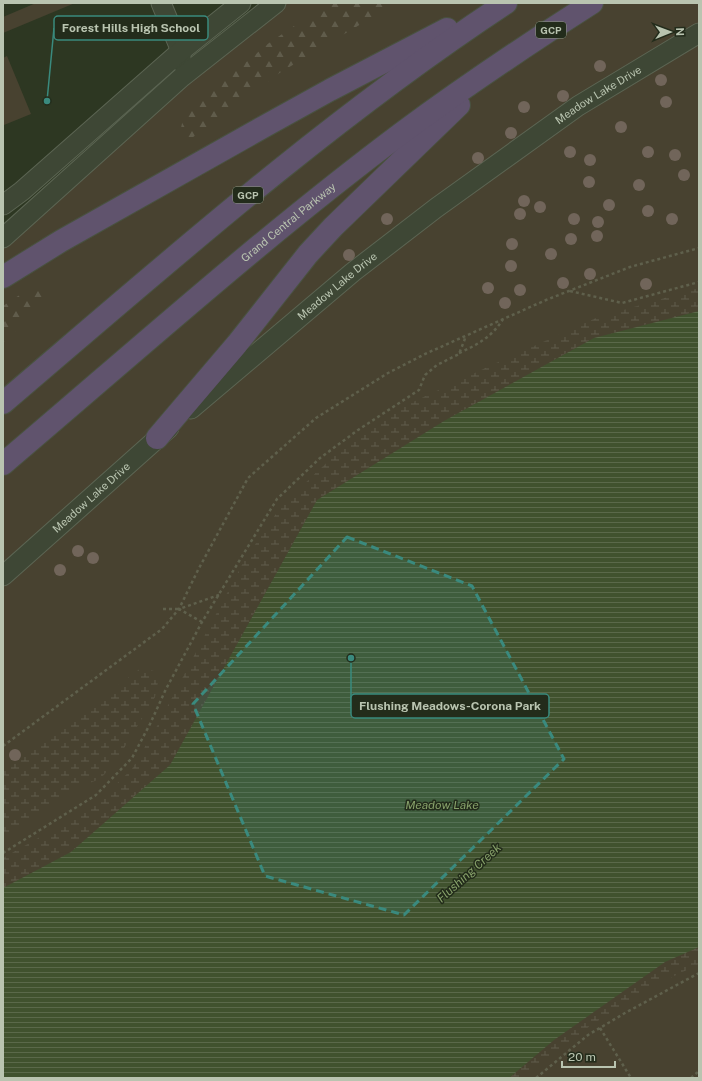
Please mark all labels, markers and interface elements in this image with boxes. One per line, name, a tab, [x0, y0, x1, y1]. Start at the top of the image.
north arrow	[650, 12, 690, 52]
callout: Forest Hills High School	[54, 16, 208, 40]
text: Forest Hills High School	[62, 21, 200, 35]
road number: GCP	[536, 22, 566, 38]
text: N	[674, 27, 686, 36]
street label: Meadow Lake Drive	[553, 63, 643, 126]
street label: Grand Central Parkway	[239, 180, 338, 264]
road number: GCP	[233, 187, 263, 203]
street label: Meadow Lake Drive	[295, 250, 379, 322]
street label: Meadow Lake Drive	[50, 460, 132, 535]
callout: Flushing Meadows-Corona Park	[351, 694, 549, 718]
text: Flushing Meadows-Corona Park	[359, 699, 541, 713]
water label: Meadow Lake	[405, 798, 479, 812]
water label: Flushing Creek	[434, 840, 504, 905]
scale bar	[562, 1043, 615, 1069]
text: 20 m	[568, 1050, 596, 1064]

